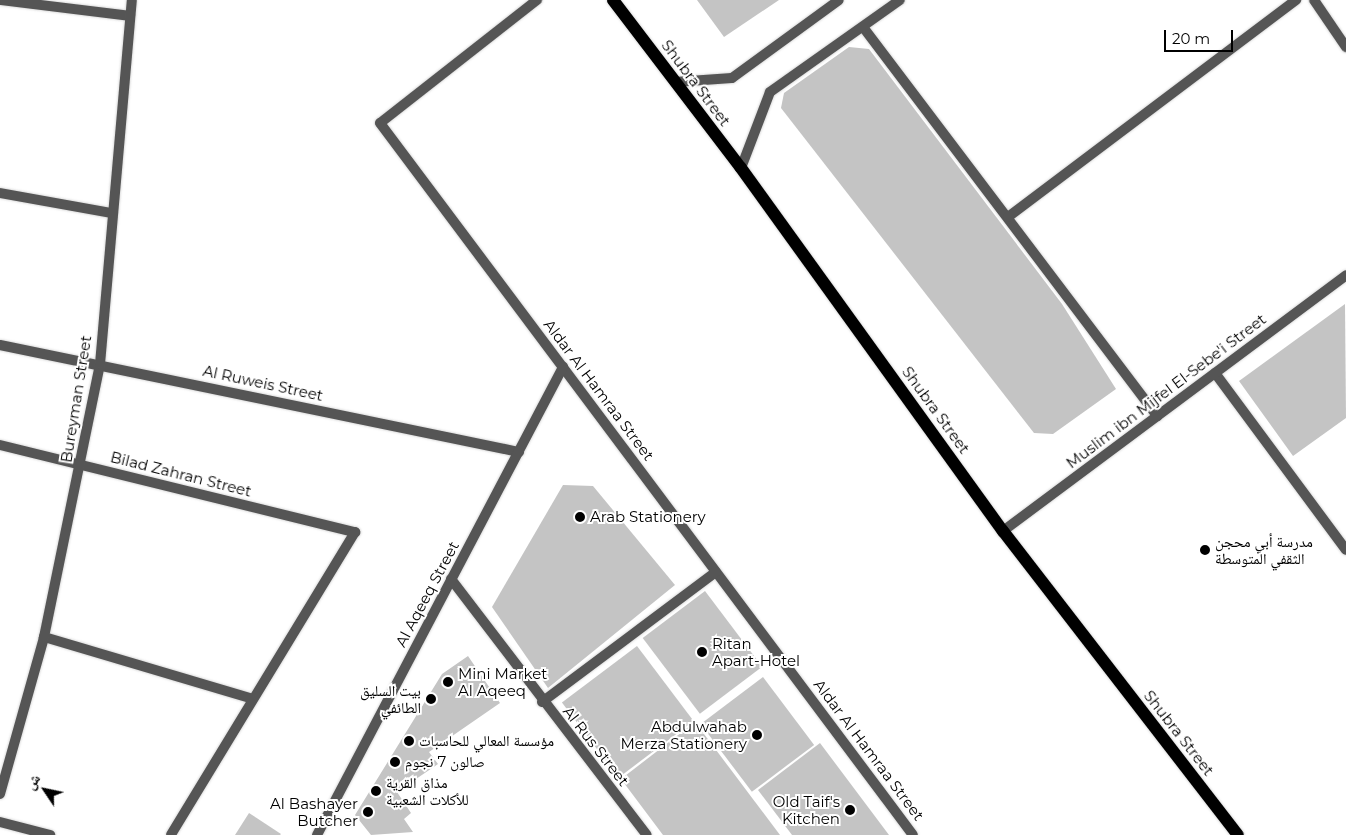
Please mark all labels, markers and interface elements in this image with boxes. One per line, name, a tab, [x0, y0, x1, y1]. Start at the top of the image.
scale bar	[1166, 20, 1235, 52]
text: 20 m	[1172, 29, 1210, 48]
street label: Shubra Street	[658, 36, 734, 130]
street label: Muslim ibn Mijfel El-Sebe'i Street	[1063, 310, 1269, 472]
street label: Aldar Al Hamraa Street	[540, 316, 658, 464]
street label: Bureyman Street	[57, 334, 95, 464]
street label: Al Ruweis Street	[201, 361, 325, 405]
street label: Shubra Street	[898, 363, 974, 457]
street label: Bilad Zahran Street	[109, 448, 253, 500]
place label: Arab Stationery	[590, 508, 706, 526]
marker: Arab Stationery	[574, 511, 586, 523]
place label: مدرسة أبي محجن الثقفي المتوسطة	[1215, 532, 1313, 567]
street label: Al Aqeeq Street	[392, 538, 462, 650]
marker: مدرسة أبي محجن الثقفي المتوسطة	[1199, 544, 1211, 556]
place label: Ritan Apart-Hotel	[712, 634, 800, 669]
marker: Ritan Apart-Hotel	[696, 646, 708, 658]
place label: Mini Market Al Aqeeq	[458, 664, 547, 699]
marker: Mini Market Al Aqeeq	[442, 676, 454, 688]
street label: Aldar Al Hamraa Street	[810, 676, 928, 824]
place label: بيت السليق الطائفي	[360, 681, 421, 716]
street label: Shubra Street	[1140, 687, 1218, 779]
marker: بيت السليق الطائفي	[425, 693, 437, 705]
street label: Al Rus Street	[559, 703, 633, 789]
place label: Abdulwahab Merza Stationery	[621, 717, 747, 752]
marker: Abdulwahab Merza Stationery	[751, 729, 763, 741]
place label: مؤسسة المعالي للحاسبات	[419, 732, 554, 750]
marker: مؤسسة المعالي للحاسبات	[403, 735, 415, 747]
place label: صالون 7 نجوم	[405, 753, 485, 771]
marker: صالون 7 نجوم	[389, 756, 401, 768]
north arrow	[20, 765, 70, 815]
text: ش	[21, 770, 44, 793]
place label: مذاق القرية للأكلات الشعبية	[386, 773, 469, 808]
marker: مذاق القرية للأكلات الشعبية	[370, 785, 382, 797]
place label: Old Taif's Kitchen	[773, 792, 840, 827]
place label: Al Bashayer Butcher	[270, 794, 358, 829]
marker: Old Taif's Kitchen	[844, 804, 856, 816]
marker: Al Bashayer Butcher	[362, 806, 374, 818]

